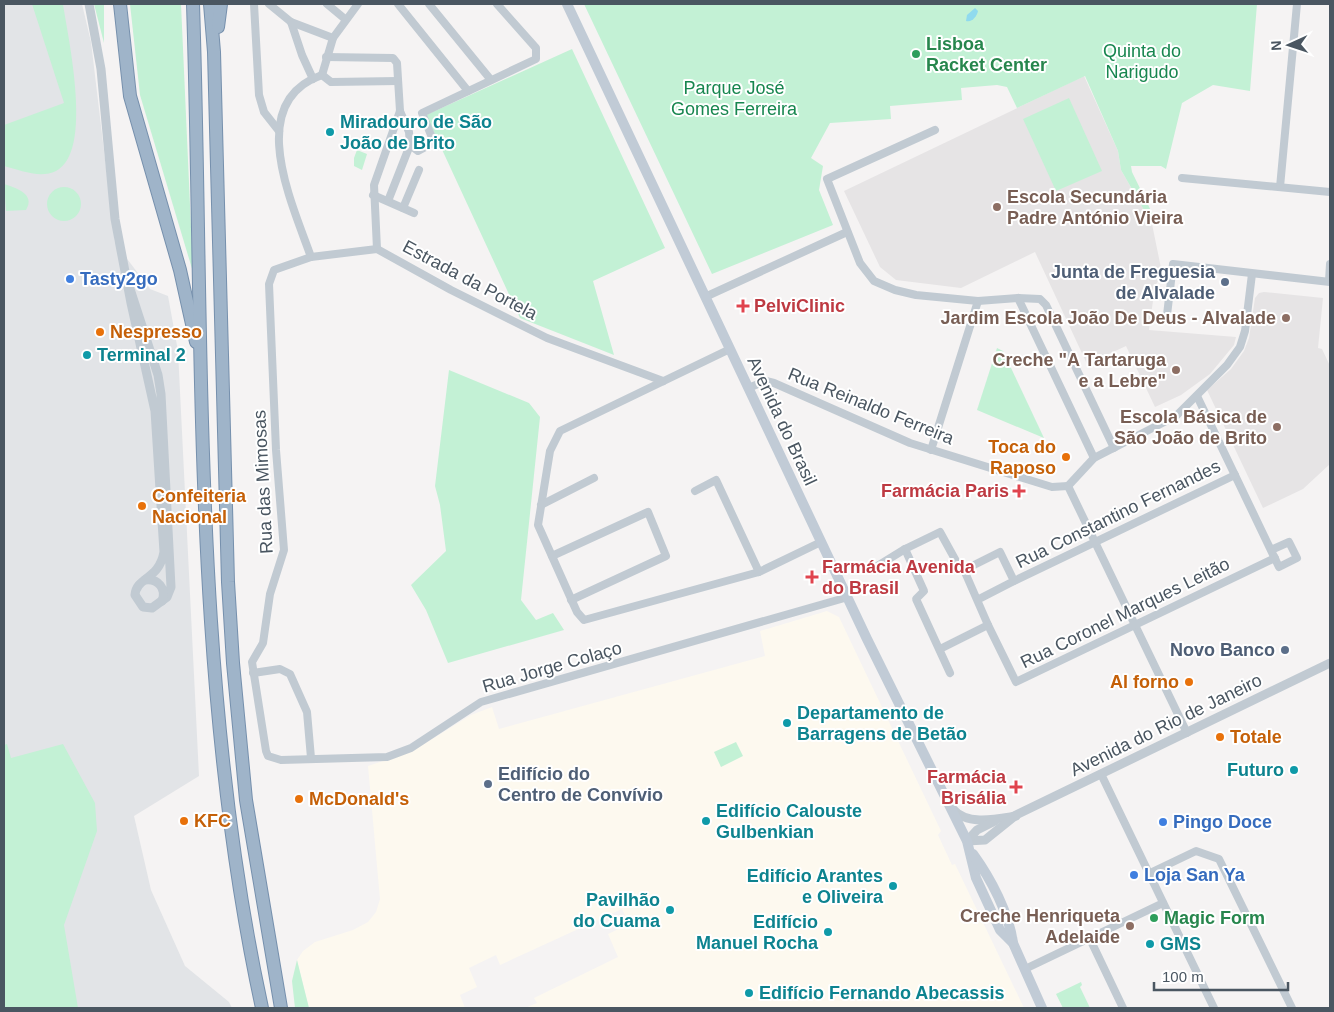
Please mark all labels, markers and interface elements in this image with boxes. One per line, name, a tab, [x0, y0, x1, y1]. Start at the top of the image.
north arrow	[1264, 20, 1314, 70]
place label: Lisboa Racket Center	[926, 34, 1047, 75]
text: N	[1268, 40, 1284, 51]
park label: Quinta do Narigudo	[1103, 41, 1181, 82]
marker: Lisboa Racket Center	[910, 48, 922, 60]
park label: Parque José Gomes Ferreira	[671, 78, 798, 119]
place label: Miradouro de São João de Brito	[340, 112, 492, 153]
marker: Miradouro de São João de Brito	[324, 126, 336, 138]
place label: Escola Secundária Padre António Vieira	[1007, 187, 1184, 228]
marker: Escola Secundária Padre António Vieira	[991, 201, 1003, 213]
street label: Estrada da Portela	[399, 236, 541, 324]
place label: Junta de Freguesia de Alvalade	[1051, 262, 1216, 303]
place label: Tasty2go	[80, 269, 158, 289]
marker: Tasty2go	[64, 273, 76, 285]
marker: Junta de Freguesia de Alvalade	[1219, 276, 1231, 288]
place label: PelviClinic	[754, 296, 845, 316]
marker: PelviClinic	[736, 299, 750, 313]
place label: Jardim Escola João De Deus - Alvalade	[941, 308, 1276, 328]
marker: Jardim Escola João De Deus - Alvalade	[1280, 312, 1292, 324]
place label: Nespresso	[110, 322, 202, 342]
marker: Nespresso	[94, 326, 106, 338]
place label: Terminal 2	[97, 345, 186, 365]
marker: Terminal 2	[81, 349, 93, 361]
place label: Creche "A Tartaruga e a Lebre"	[992, 350, 1167, 391]
street label: Avenida do Brasil	[743, 353, 821, 489]
street label: Rua Reinaldo Ferreira	[785, 364, 958, 449]
marker: Creche "A Tartaruga e a Lebre"	[1170, 364, 1182, 376]
place label: Escola Básica de São João de Brito	[1114, 407, 1267, 448]
street label: Rua das Mimosas	[249, 410, 277, 554]
marker: Escola Básica de São João de Brito	[1271, 421, 1283, 433]
place label: Toca do Raposo	[988, 437, 1056, 478]
marker: Toca do Raposo	[1060, 451, 1072, 463]
street label: Rua Constantino Fernandes	[1012, 456, 1224, 572]
place label: Farmácia Paris	[881, 481, 1009, 501]
marker: Farmácia Paris	[1013, 485, 1025, 497]
place label: Confeiteria Nacional	[152, 486, 247, 527]
marker: Confeiteria Nacional	[136, 500, 148, 512]
street label: Rua Coronel Marques Leitão	[1017, 554, 1233, 672]
place label: Farmácia Avenida do Brasil	[822, 557, 976, 598]
marker: Farmácia Avenida do Brasil	[806, 571, 818, 583]
street label: Rua Jorge Colaço	[480, 638, 624, 696]
place label: Novo Banco	[1170, 640, 1275, 660]
marker: Novo Banco	[1279, 644, 1291, 656]
street label: Avenida do Rio de Janeiro	[1067, 670, 1265, 780]
place label: Al forno	[1110, 672, 1179, 692]
marker: Al forno	[1183, 676, 1195, 688]
place label: Departamento de Barragens de Betão	[797, 703, 967, 744]
marker: Departamento de Barragens de Betão	[781, 717, 793, 729]
place label: Totale	[1230, 727, 1282, 747]
marker: Totale	[1214, 731, 1226, 743]
place label: Futuro	[1227, 760, 1284, 780]
place label: Edifício do Centro de Convívio	[498, 764, 663, 805]
marker: Futuro	[1288, 764, 1300, 776]
place label: Farmácia Brisália	[927, 767, 1007, 808]
marker: Edifício do Centro de Convívio	[482, 778, 494, 790]
marker: Farmácia Brisália	[1010, 781, 1022, 793]
place label: McDonald's	[309, 789, 409, 809]
marker: McDonald's	[293, 793, 305, 805]
place label: Edifício Calouste Gulbenkian	[716, 801, 862, 842]
place label: KFC	[194, 811, 231, 831]
place label: Pingo Doce	[1173, 812, 1272, 832]
marker: KFC	[178, 815, 190, 827]
marker: Edifício Calouste Gulbenkian	[700, 815, 712, 827]
marker: Pingo Doce	[1157, 816, 1169, 828]
place label: Loja San Ya	[1144, 865, 1246, 885]
place label: Edifício Arantes e Oliveira	[747, 866, 884, 907]
marker: Loja San Ya	[1128, 869, 1140, 881]
marker: Edifício Arantes e Oliveira	[887, 880, 899, 892]
place label: Pavilhão do Cuama	[573, 890, 661, 931]
marker: Pavilhão do Cuama	[664, 904, 676, 916]
place label: Creche Henriqueta Adelaide	[960, 906, 1121, 947]
place label: Magic Form	[1164, 908, 1265, 928]
place label: Edifício Manuel Rocha	[696, 912, 819, 953]
marker: Magic Form	[1148, 912, 1160, 924]
marker: Creche Henriqueta Adelaide	[1124, 920, 1136, 932]
marker: Edifício Manuel Rocha	[822, 926, 834, 938]
place label: GMS	[1160, 934, 1201, 954]
marker: GMS	[1144, 938, 1156, 950]
scale bar	[1154, 960, 1288, 992]
text: 100 m	[1162, 968, 1204, 985]
place label: Edifício Fernando Abecassis	[759, 983, 1004, 1003]
marker: Edifício Fernando Abecassis	[743, 987, 755, 999]

